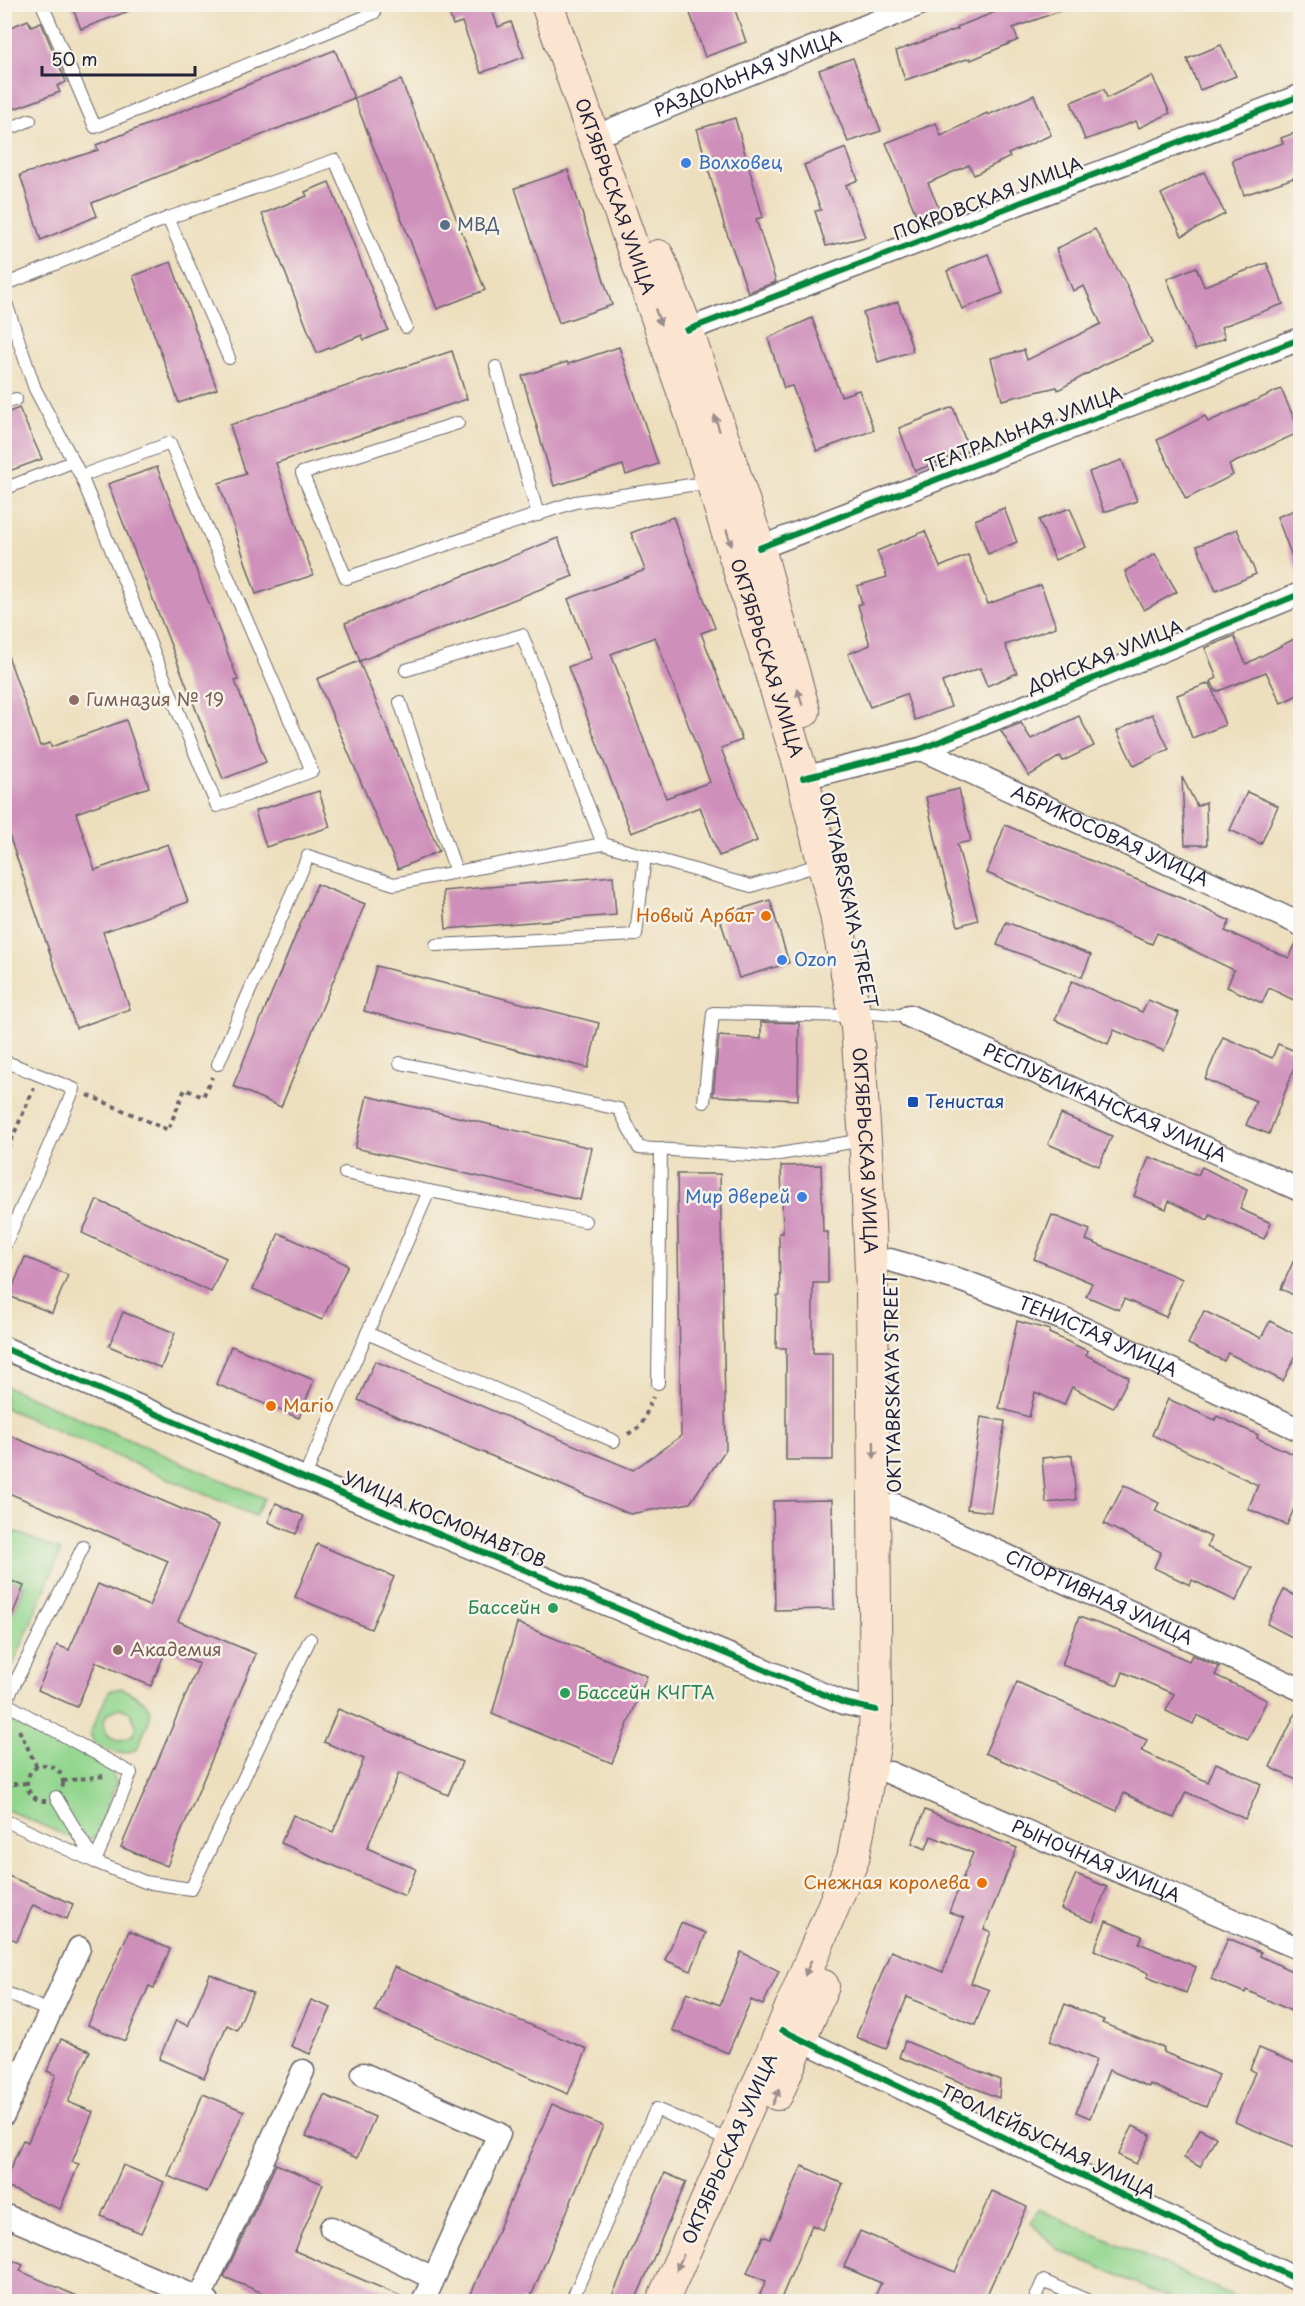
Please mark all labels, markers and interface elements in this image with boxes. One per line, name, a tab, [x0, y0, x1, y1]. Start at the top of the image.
street label: РАЗДОЛЬНАЯ УЛИЦА	[650, 22, 845, 123]
scale bar	[42, 39, 195, 77]
text: 50 m	[51, 45, 98, 72]
street label: ОКТЯБРЬСКАЯ УЛИЦА	[569, 94, 663, 298]
place label: Волховец	[698, 148, 783, 175]
street label: ПОКРОВСКАЯ УЛИЦА	[889, 149, 1086, 246]
marker: Волховец	[679, 156, 693, 170]
place label: МВД	[457, 210, 500, 237]
marker: МВД	[438, 218, 452, 232]
one-way arrow	[653, 308, 663, 326]
street label: ТЕАТРАЛЬНАЯ УЛИЦА	[921, 378, 1126, 479]
one-way arrow	[712, 414, 722, 432]
one-way arrow	[725, 529, 734, 547]
street label: ОКТЯБРЬСКАЯ УЛИЦА	[724, 555, 811, 761]
street label: ДОНСКАЯ УЛИЦА	[1022, 612, 1186, 700]
place label: Гимназия № 19	[86, 685, 224, 712]
one-way arrow	[795, 688, 805, 706]
marker: Гимназия № 19	[67, 693, 81, 707]
street label: АБРИКОСОВАЯ УЛИЦА	[1007, 778, 1214, 892]
street label: OKTYABRSKAYA STREET	[813, 789, 886, 1011]
place label: Новый Арбат	[636, 901, 755, 928]
marker: Новый Арбат	[759, 909, 773, 923]
place label: Ozon	[794, 945, 837, 972]
marker: Ozon	[775, 953, 789, 967]
street label: РЕСПУБЛИКАНСКАЯ УЛИЦА	[979, 1036, 1232, 1168]
street label: ОКТЯБРЬСКАЯ УЛИЦА	[846, 1046, 885, 1254]
place label: Тенистая	[925, 1087, 1005, 1114]
marker: Тенистая	[906, 1095, 920, 1109]
place label: Мир дверей	[685, 1182, 790, 1209]
marker: Мир дверей	[795, 1190, 809, 1204]
street label: OKTYABRSKAYA STREET	[876, 1272, 907, 1493]
street label: ТЕНИСТАЯ УЛИЦА	[1015, 1288, 1183, 1383]
place label: Mario	[283, 1391, 334, 1418]
marker: Mario	[264, 1399, 278, 1413]
one-way arrow	[869, 1441, 879, 1460]
street label: УЛИЦА КОСМОНАВТОВ	[339, 1463, 550, 1574]
street label: СПОРТИВНАЯ УЛИЦА	[1001, 1542, 1198, 1651]
place label: Бассейн	[468, 1593, 541, 1620]
marker: Бассейн	[546, 1601, 560, 1615]
place label: Академия	[130, 1635, 222, 1662]
marker: Академия	[111, 1643, 125, 1657]
place label: Бассейн КЧГТА	[577, 1678, 715, 1705]
marker: Бассейн КЧГТА	[558, 1686, 572, 1700]
street label: РЫНОЧНАЯ УЛИЦА	[1008, 1812, 1185, 1908]
place label: Снежная королева	[803, 1868, 971, 1895]
marker: Снежная королева	[975, 1876, 989, 1890]
one-way arrow	[803, 1959, 813, 1977]
street label: ОКТЯБРЬСКАЯ УЛИЦА	[674, 2048, 783, 2248]
street label: ТРОЛЛЕЙБУСНАЯ УЛИЦА	[937, 2077, 1161, 2205]
one-way arrow	[772, 2088, 781, 2105]
one-way arrow	[675, 2253, 684, 2270]

